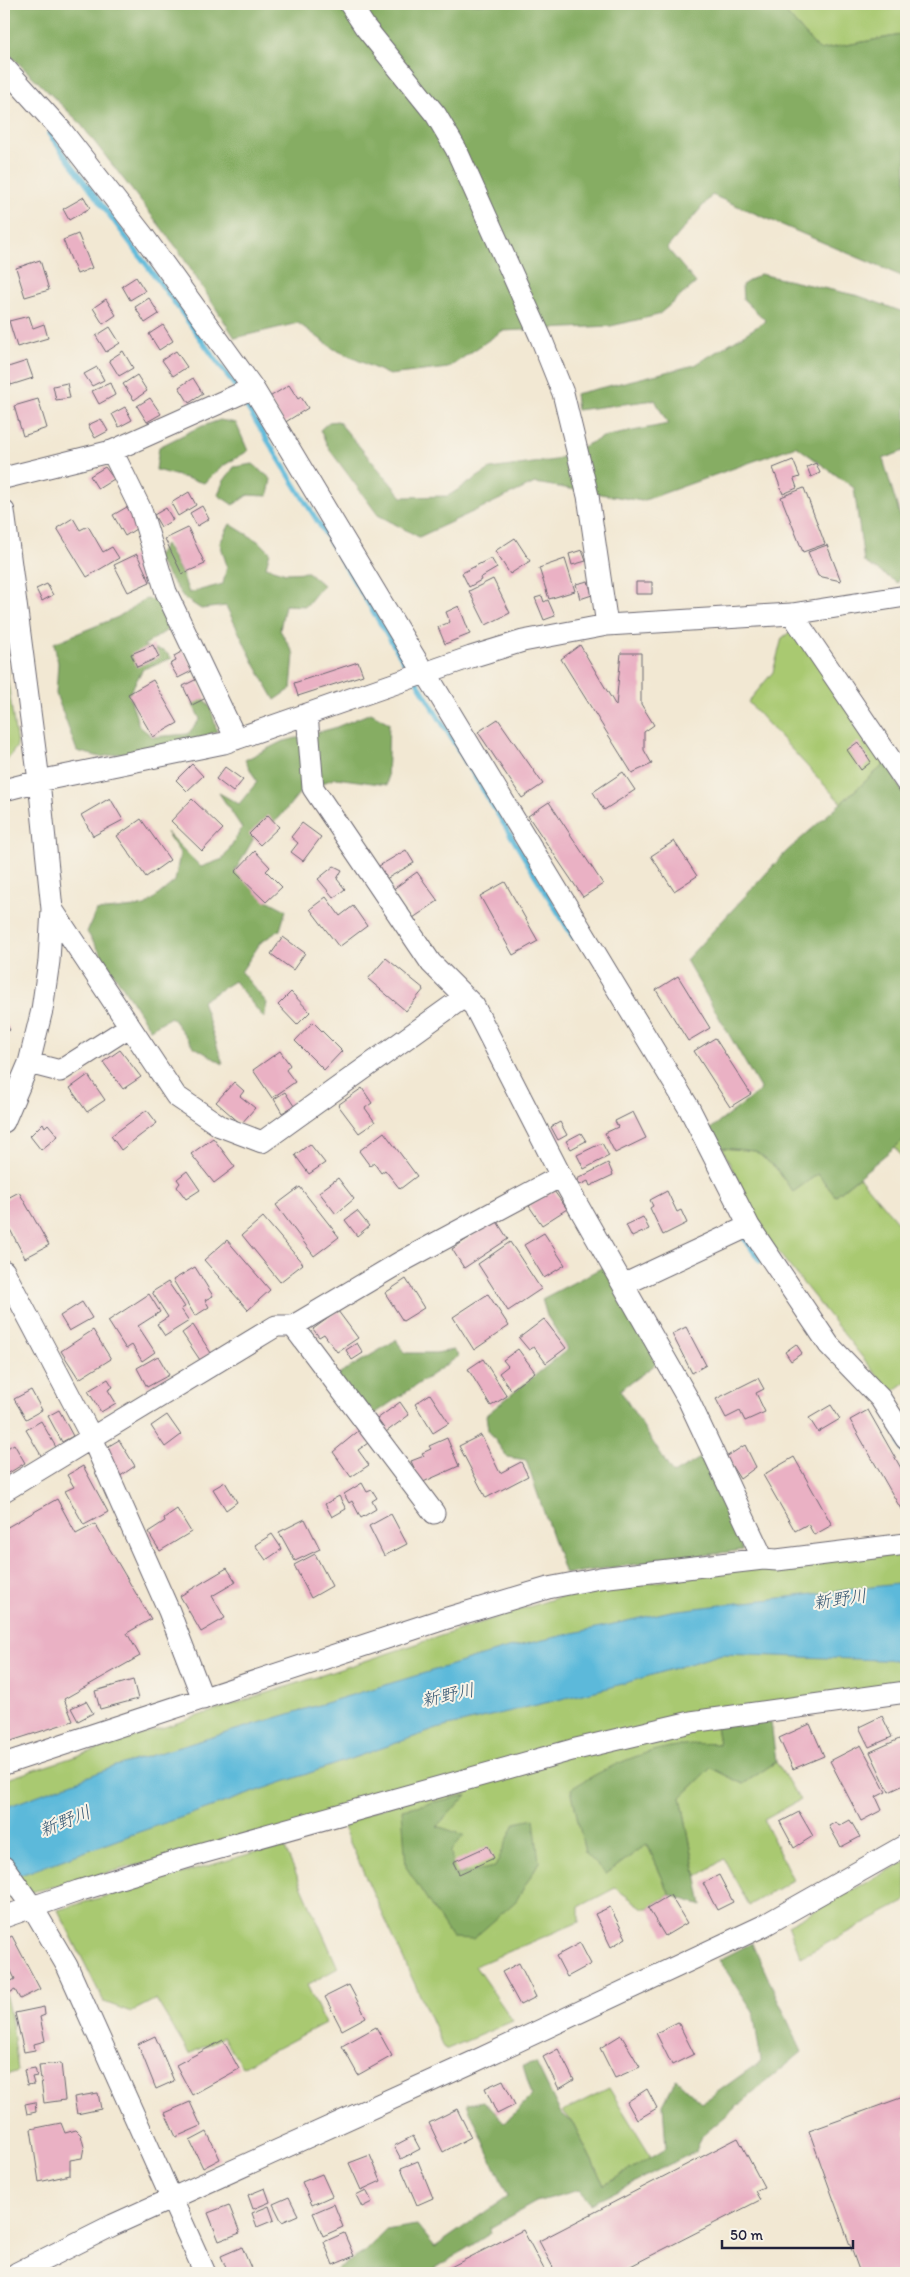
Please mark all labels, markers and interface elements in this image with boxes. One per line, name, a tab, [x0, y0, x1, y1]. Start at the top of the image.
water label: 新野川	[812, 1584, 868, 1614]
water label: 新野川	[419, 1679, 477, 1711]
water label: 新野川	[36, 1801, 94, 1841]
scale bar	[722, 2217, 854, 2249]
text: 50 m	[730, 2226, 763, 2244]

